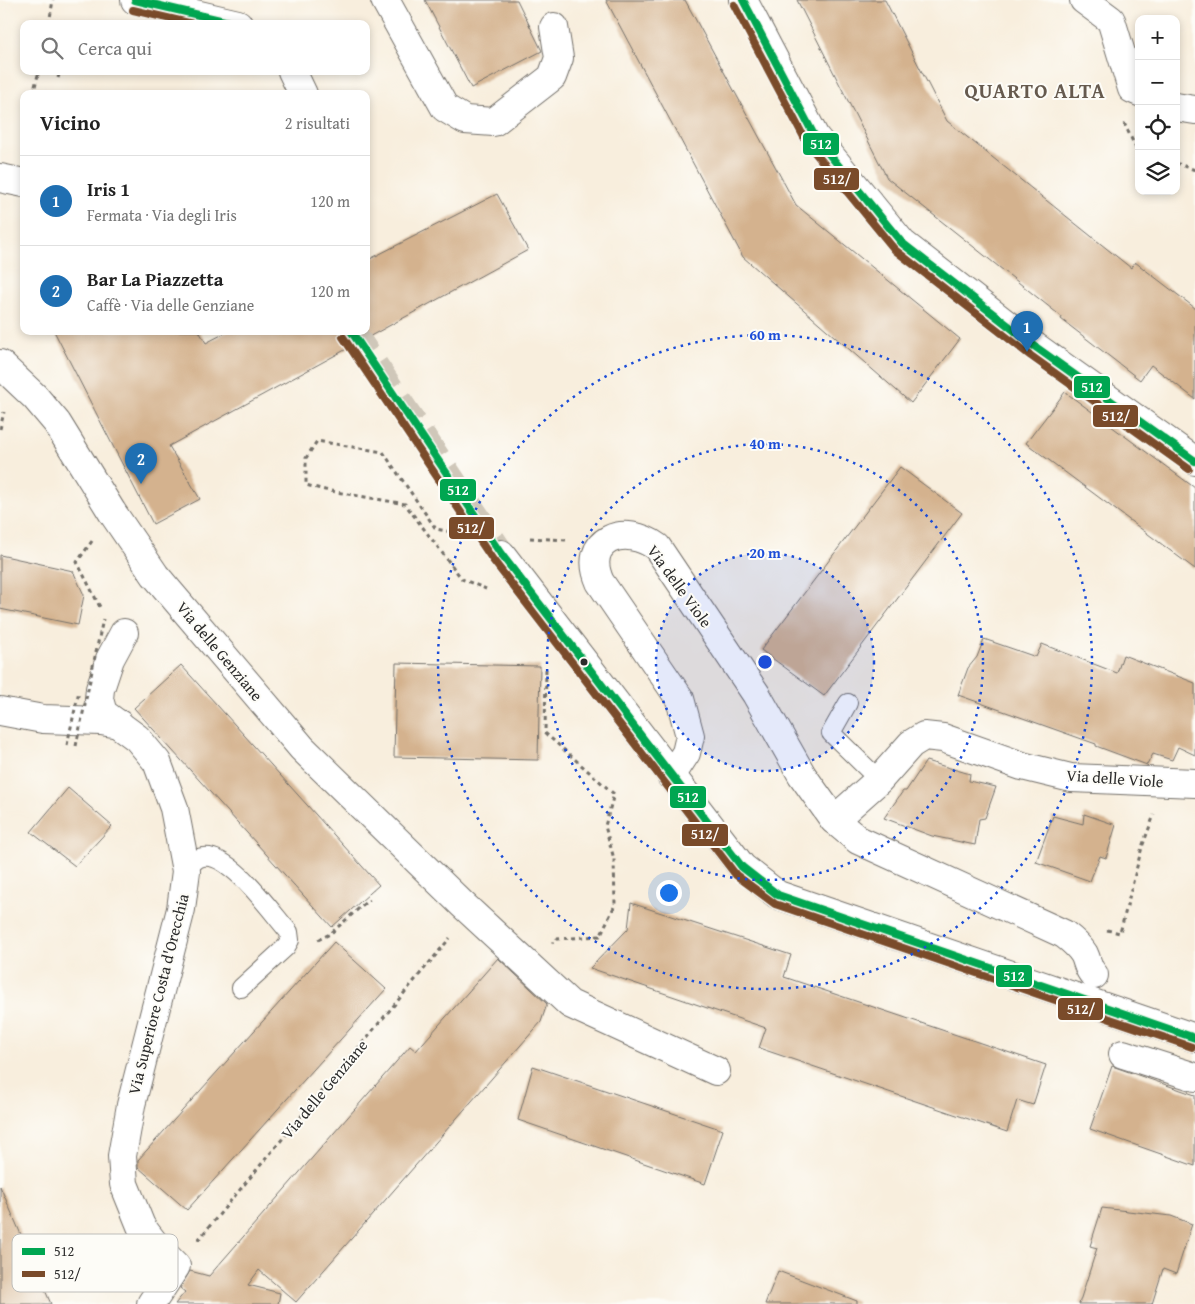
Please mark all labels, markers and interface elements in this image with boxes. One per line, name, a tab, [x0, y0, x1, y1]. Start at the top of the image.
map controls	[1135, 15, 1180, 195]
button: +	[1135, 15, 1180, 60]
search box	[20, 20, 370, 75]
icon: search	[38, 34, 66, 62]
text: Cerca qui	[78, 34, 152, 62]
button: −	[1135, 60, 1180, 105]
district label: QUARTO ALTA	[964, 75, 1106, 106]
button: locate	[1135, 105, 1180, 150]
text: Vicino	[40, 107, 100, 138]
text: 2 risultati	[285, 111, 350, 135]
line badge: 512	[802, 132, 840, 156]
text: 512	[810, 134, 832, 154]
button: layers	[1135, 150, 1180, 195]
line badge: 512/	[813, 167, 860, 191]
text: 512/	[823, 169, 852, 189]
text: Iris 1	[87, 175, 130, 203]
text: 1	[52, 189, 60, 213]
text: 120 m	[310, 189, 350, 213]
text: Fermata · Via degli Iris	[87, 203, 237, 227]
text: Bar La Piazzetta	[87, 265, 223, 293]
text: 2	[52, 279, 60, 303]
text: 120 m	[310, 279, 350, 303]
text: Caffè · Via delle Genziane	[87, 293, 254, 317]
pin: 1	[1011, 311, 1043, 352]
text: 60 m	[749, 324, 781, 345]
line badge: 512	[1073, 375, 1111, 399]
text: 512	[1081, 377, 1103, 397]
line badge: 512/	[1092, 404, 1139, 428]
text: 512/	[1102, 406, 1131, 426]
text: 40 m	[749, 433, 781, 454]
pin: 2	[125, 443, 157, 484]
line badge: 512	[439, 478, 477, 502]
text: 512	[447, 480, 469, 500]
line badge: 512/	[448, 516, 495, 540]
text: 512/	[457, 518, 486, 538]
street label: Via delle Viole	[642, 540, 718, 632]
text: 20 m	[749, 542, 781, 563]
street label: Via delle Genziane	[171, 596, 269, 706]
centre of rings	[756, 653, 774, 671]
unlabelled marker	[579, 657, 589, 667]
street label: Via delle Viole	[1066, 763, 1164, 793]
line badge: 512	[669, 785, 707, 809]
text: 512	[677, 787, 699, 807]
line badge: 512/	[681, 823, 729, 847]
text: 512/	[691, 824, 720, 844]
your location	[656, 880, 682, 906]
street label: Via Superiore Costa d'Orecchia	[121, 891, 195, 1097]
line badge: 512	[995, 964, 1033, 988]
text: 512	[1003, 966, 1025, 986]
line badge: 512/	[1057, 997, 1104, 1021]
text: 512/	[1067, 999, 1096, 1019]
street label: Via delle Genziane	[275, 1034, 373, 1144]
legend	[12, 1234, 178, 1292]
text: 512	[54, 1241, 74, 1261]
text: 512/	[54, 1264, 81, 1284]

